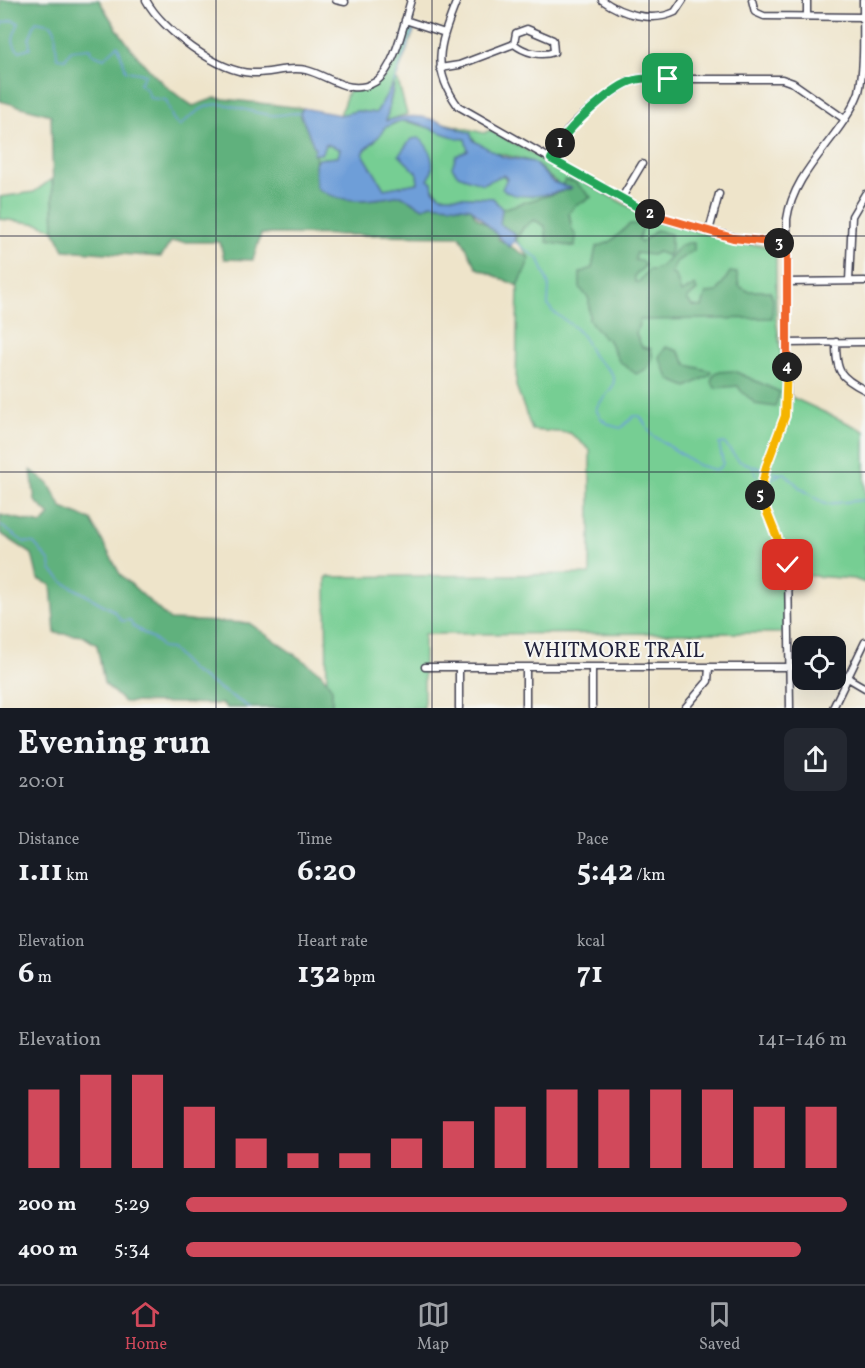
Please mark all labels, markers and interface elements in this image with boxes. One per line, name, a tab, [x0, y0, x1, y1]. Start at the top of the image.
pin	[642, 53, 693, 104]
icon: arrive	[651, 62, 684, 95]
pin: 1	[545, 128, 575, 158]
text: 1	[557, 132, 563, 154]
pin: 2	[635, 199, 665, 229]
text: 2	[646, 203, 654, 225]
pin: 3	[764, 228, 794, 258]
text: 3	[775, 232, 783, 254]
pin: 4	[772, 352, 802, 382]
text: 4	[782, 356, 792, 378]
pin: 5	[745, 480, 775, 510]
text: 5	[756, 484, 764, 506]
pin	[762, 539, 813, 590]
icon: check	[771, 548, 804, 581]
map controls	[792, 636, 846, 690]
button: locate	[792, 636, 846, 690]
street label: WHITMORE TRAIL	[524, 637, 705, 666]
text: Evening run	[18, 722, 211, 768]
button: share	[784, 728, 847, 791]
text: 20:01	[18, 768, 65, 796]
text: Distance	[18, 829, 79, 851]
text: Time	[297, 829, 332, 851]
text: Pace	[577, 829, 609, 851]
text: 1.11	[18, 851, 63, 893]
text: 6:20	[297, 851, 356, 893]
text: 5:42	[577, 851, 633, 893]
text: km	[63, 865, 89, 887]
text: /km	[633, 865, 665, 887]
text: Elevation	[18, 931, 85, 953]
text: Heart rate	[297, 931, 368, 953]
text: kcal	[577, 931, 605, 953]
text: 6	[18, 953, 34, 995]
text: 132	[297, 953, 340, 995]
text: 71	[577, 953, 603, 995]
text: m	[34, 967, 52, 989]
text: bpm	[340, 967, 376, 989]
text: Elevation	[18, 1026, 101, 1054]
text: 141–146 m	[758, 1026, 847, 1054]
text: 200 m	[18, 1191, 76, 1219]
text: 5:29	[114, 1191, 149, 1219]
text: 400 m	[18, 1236, 78, 1264]
text: 5:34	[114, 1236, 151, 1264]
tab: Home	[125, 1298, 167, 1356]
tab: Map	[417, 1298, 450, 1356]
tab: Saved	[699, 1298, 740, 1356]

